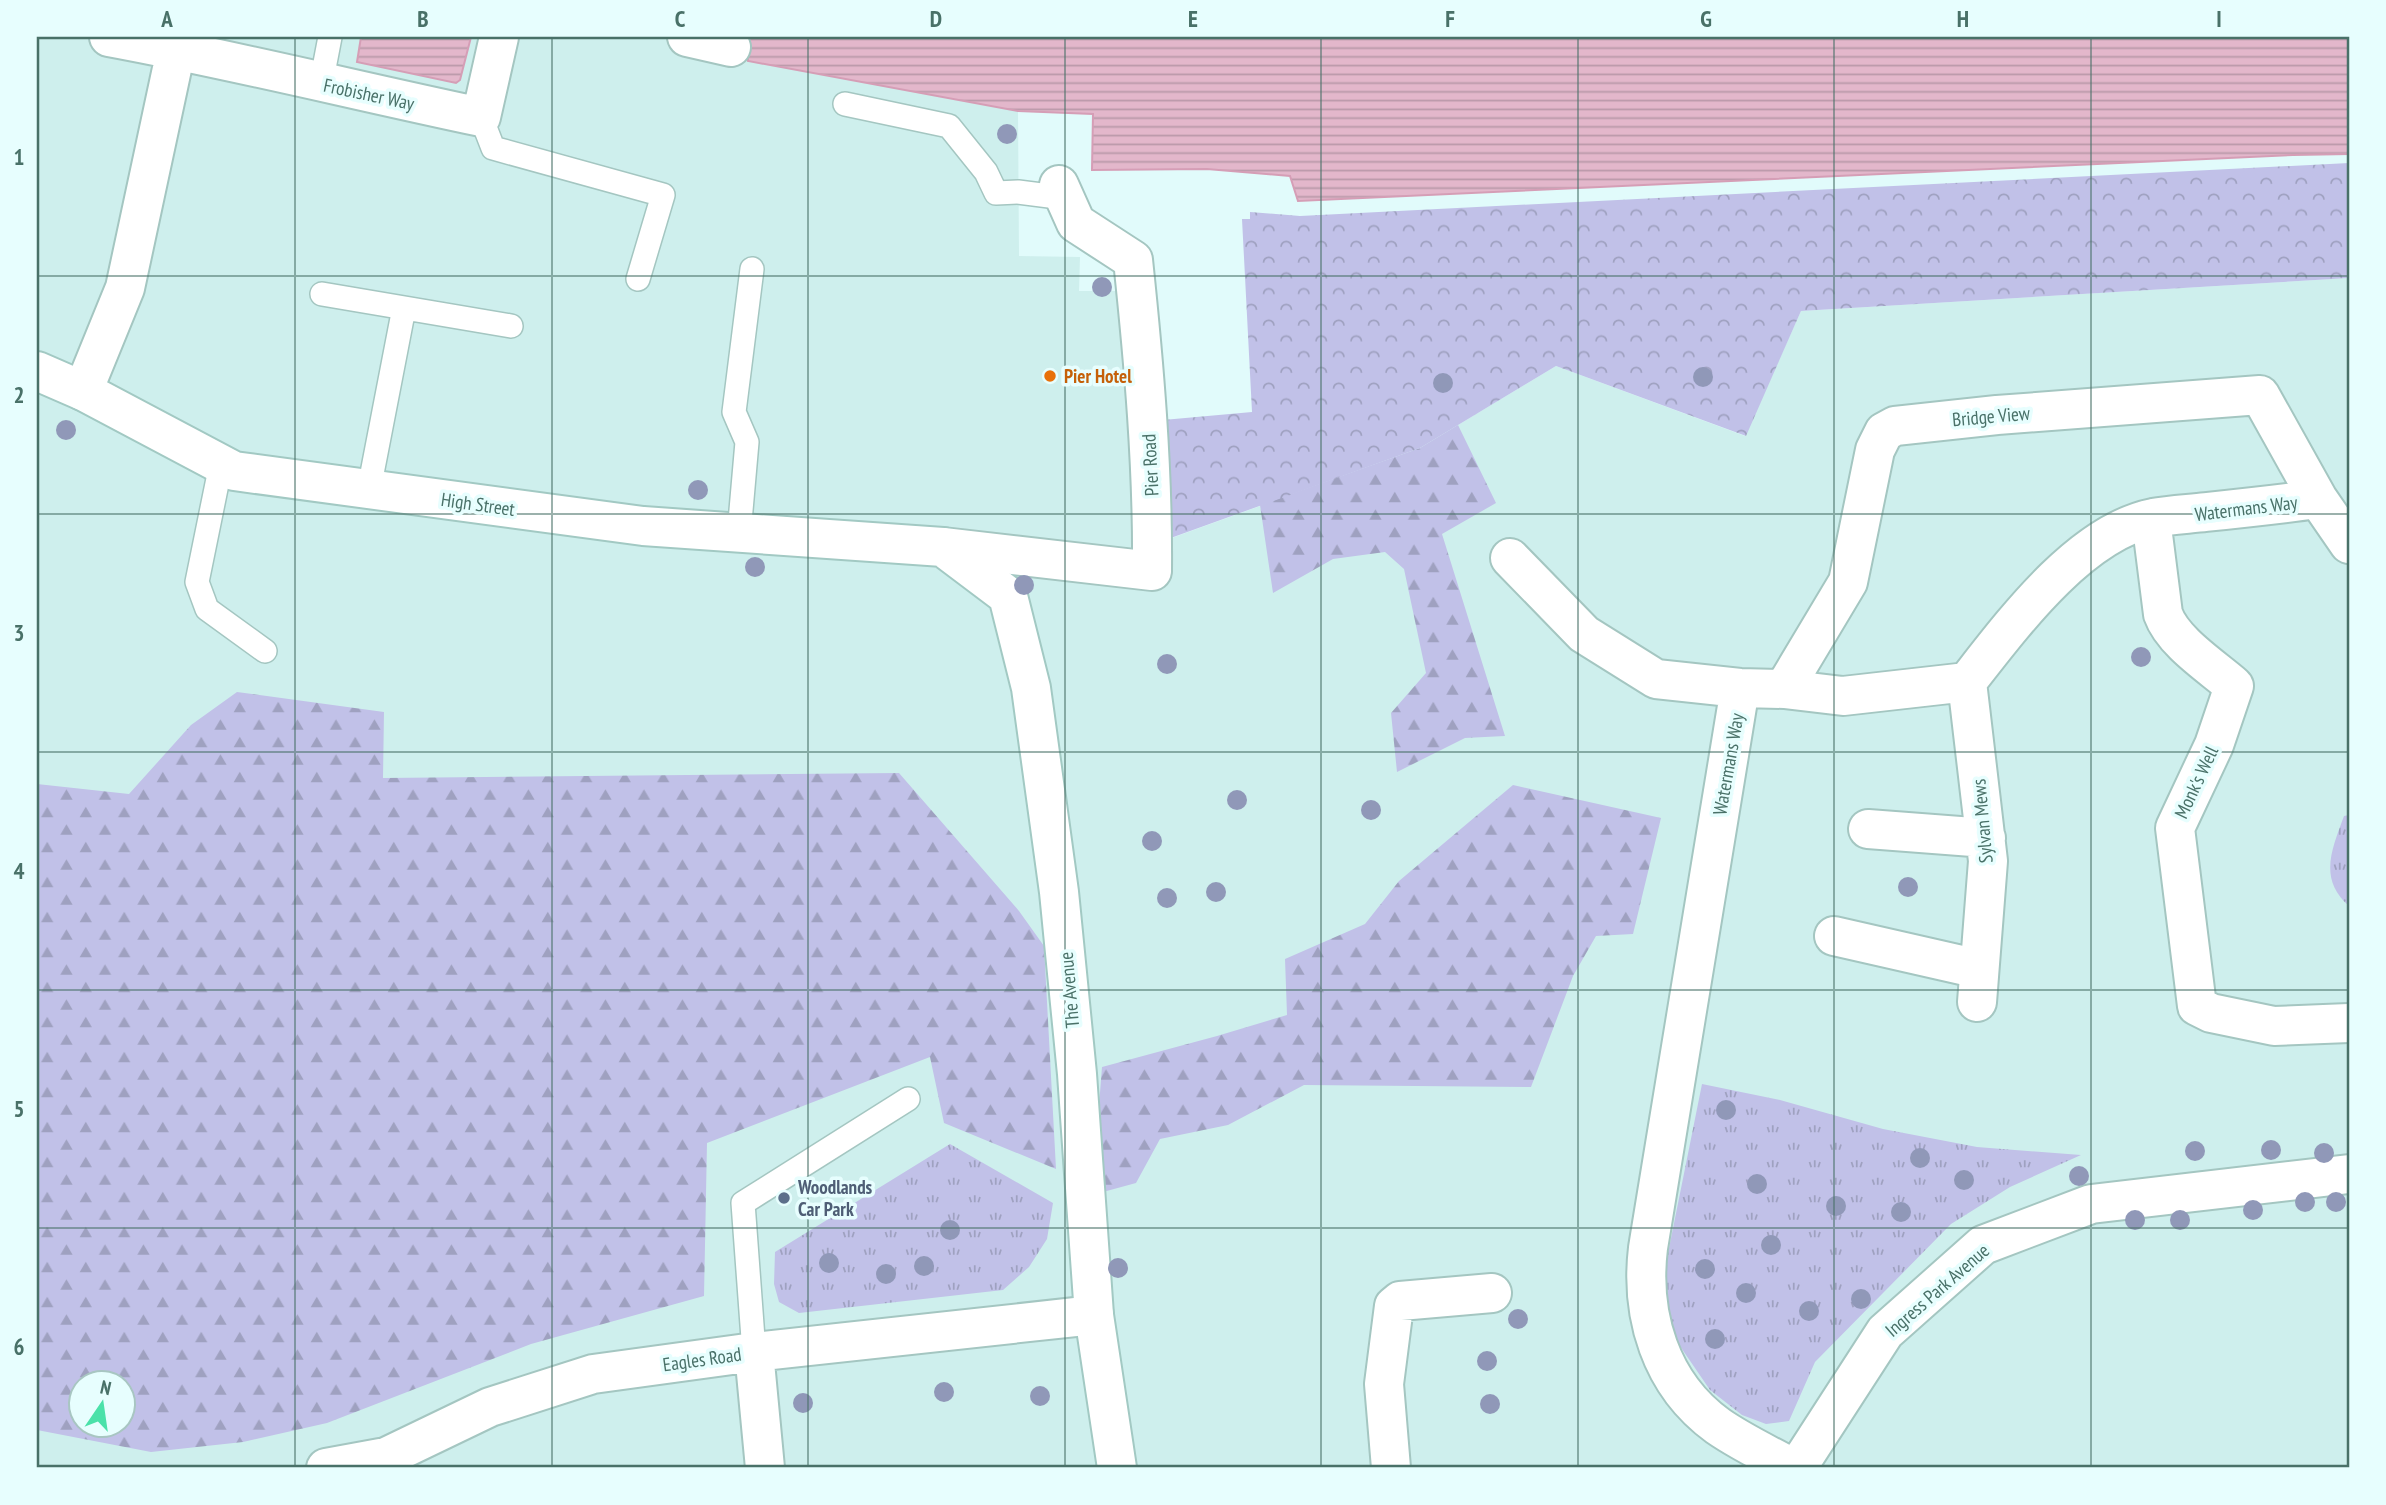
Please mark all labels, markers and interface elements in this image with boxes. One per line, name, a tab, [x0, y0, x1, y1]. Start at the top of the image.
text: A	[160, 4, 173, 33]
text: B	[417, 4, 429, 33]
text: C	[675, 4, 686, 33]
text: D	[930, 4, 942, 33]
text: E	[1188, 4, 1198, 33]
text: F	[1445, 4, 1455, 33]
text: G	[1700, 4, 1712, 33]
text: H	[1957, 4, 1969, 33]
text: I	[2216, 4, 2222, 33]
street label: Frobisher Way	[321, 73, 417, 115]
text: 1	[14, 142, 25, 171]
place label: Pier Hotel	[1064, 364, 1132, 388]
marker: Pier Hotel	[1042, 368, 1058, 384]
text: 2	[14, 380, 25, 409]
street label: Bridge View	[1951, 401, 2032, 431]
street label: Pier Road	[1136, 433, 1164, 497]
street label: High Street	[440, 487, 517, 521]
street label: Watermans Way	[2193, 490, 2300, 526]
text: 3	[14, 618, 25, 647]
street label: Watermans Way	[1707, 710, 1749, 817]
street label: Monk's Well	[2169, 741, 2223, 822]
street label: Sylvan Mews	[1966, 778, 1998, 864]
text: 4	[14, 856, 25, 885]
street label: The Avenue	[1054, 951, 1084, 1029]
text: 5	[14, 1094, 25, 1123]
place label: Woodlands Car Park	[797, 1175, 873, 1221]
marker: Woodlands Car Park	[776, 1190, 792, 1206]
street label: Ingress Park Avenue	[1880, 1238, 1994, 1342]
text: 6	[14, 1332, 25, 1361]
street label: Eagles Road	[661, 1342, 743, 1376]
north arrow	[66, 1368, 136, 1438]
text: N	[98, 1375, 114, 1400]

